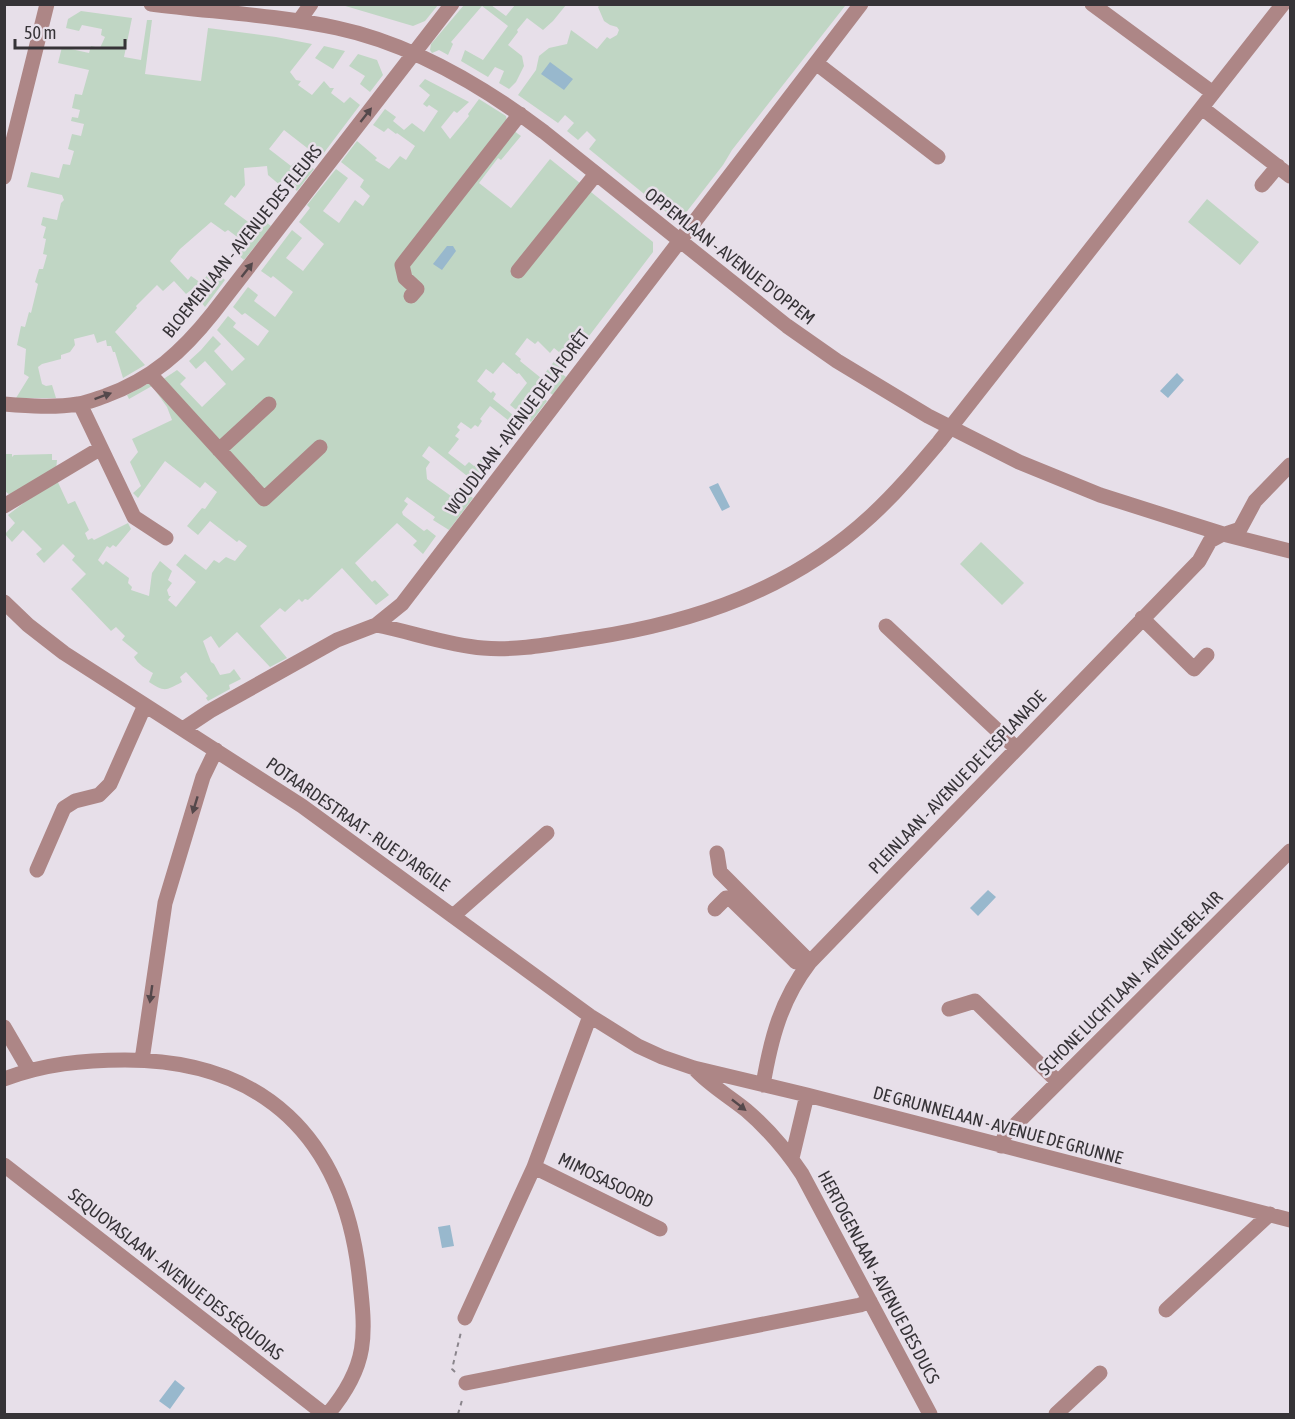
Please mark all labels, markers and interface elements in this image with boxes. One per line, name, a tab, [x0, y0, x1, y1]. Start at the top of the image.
scale bar	[15, 12, 124, 50]
text: 50 m	[24, 22, 56, 43]
one-way arrow	[360, 108, 372, 123]
street label: BLOEMENLAAN - AVENUE DES FLEURS	[158, 140, 326, 341]
street label: OPPEMLAAN - AVENUE D'OPPEM	[641, 183, 819, 329]
one-way arrow	[240, 262, 252, 277]
street label: WOUDLAAN - AVENUE DE LA FORÊT	[441, 325, 593, 519]
one-way arrow	[95, 391, 113, 401]
street label: PLEINLAAN - AVENUE DE L'ESPLANADE	[864, 686, 1050, 878]
street label: POTAARDESTRAAT - RUE D'ARGILE	[263, 753, 454, 895]
one-way arrow	[190, 796, 199, 814]
street label: SCHONE LUCHTLAAN - AVENUE BEL-AIR	[1034, 887, 1226, 1079]
one-way arrow	[147, 985, 156, 1004]
street label: DE GRUNNELAAN - AVENUE DE GRUNNE	[871, 1082, 1125, 1169]
one-way arrow	[731, 1099, 747, 1112]
street label: MIMOSASOORD	[555, 1148, 657, 1212]
street label: HERTOGENLAAN - AVENUE DES DUCS	[814, 1167, 944, 1387]
street label: SEQUOYASLAAN - AVENUE DES SÉQUOIAS	[65, 1184, 288, 1365]

